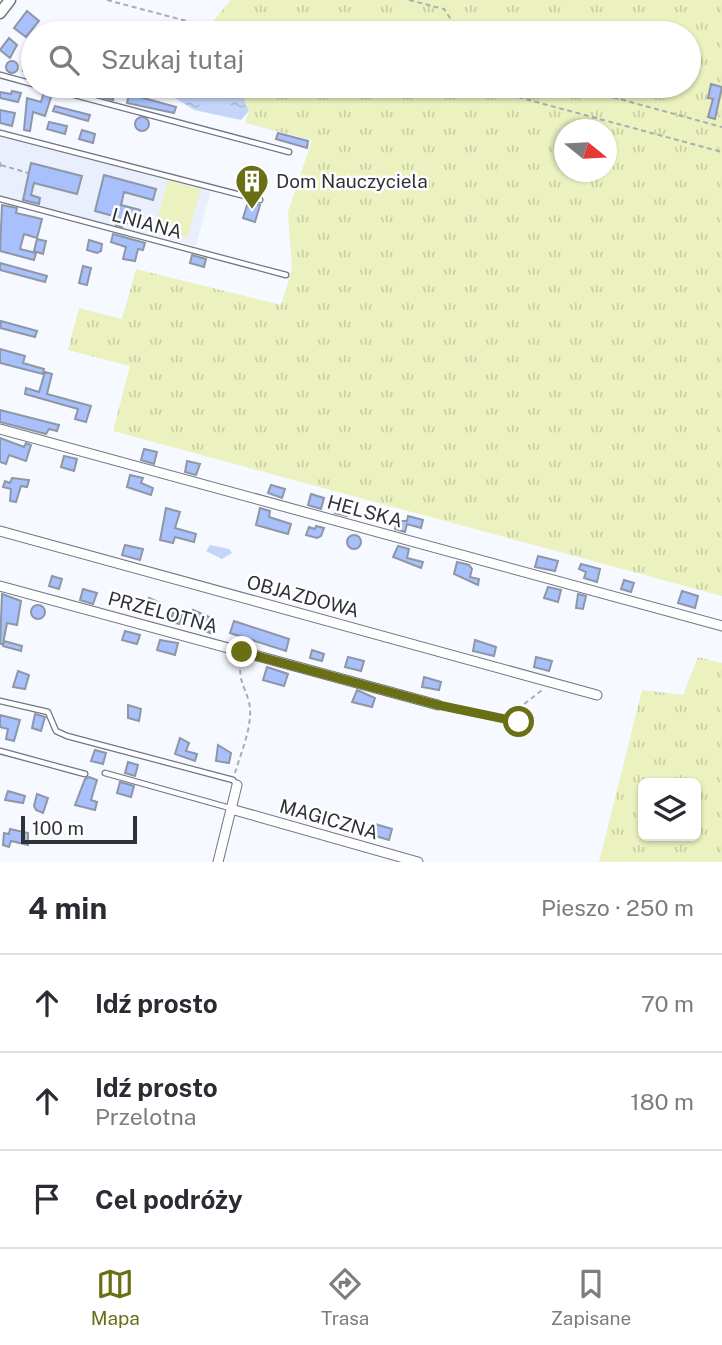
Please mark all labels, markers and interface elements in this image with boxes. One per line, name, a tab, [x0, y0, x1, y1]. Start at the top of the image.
search box	[21, 21, 701, 98]
icon: search	[45, 41, 83, 79]
text: Szukaj tutaj	[101, 44, 244, 75]
north arrow	[554, 119, 617, 182]
building icon: Dom Nauczyciela	[233, 162, 271, 211]
place label: Dom Nauczyciela	[276, 170, 428, 192]
street label: LNIANA	[109, 203, 185, 243]
street label: HELSKA	[325, 490, 405, 532]
street label: OBJAZDOWA	[244, 570, 362, 622]
street label: PRZELOTNA	[106, 587, 220, 637]
route end	[226, 636, 257, 667]
route start	[503, 706, 534, 737]
map controls	[638, 778, 701, 841]
button: layers	[638, 778, 701, 841]
street label: MAGICZNA	[277, 794, 381, 844]
scale bar	[21, 813, 136, 845]
text: 100 m	[32, 817, 84, 839]
text: 4 min	[28, 890, 107, 926]
text: Pieszo · 250 m	[541, 894, 694, 921]
icon: ahead	[28, 984, 66, 1022]
text: Idź prosto	[95, 988, 218, 1019]
text: 70 m	[641, 990, 694, 1017]
text: Idź prosto	[95, 1072, 218, 1103]
icon: ahead	[28, 1082, 66, 1120]
text: 180 m	[630, 1088, 694, 1115]
text: Przelotna	[95, 1103, 197, 1130]
icon: arrive	[28, 1180, 66, 1218]
text: Cel podróży	[95, 1184, 243, 1215]
tab: Mapa	[91, 1265, 140, 1329]
tab: Trasa	[321, 1265, 369, 1329]
tab: Zapisane	[551, 1265, 631, 1329]

